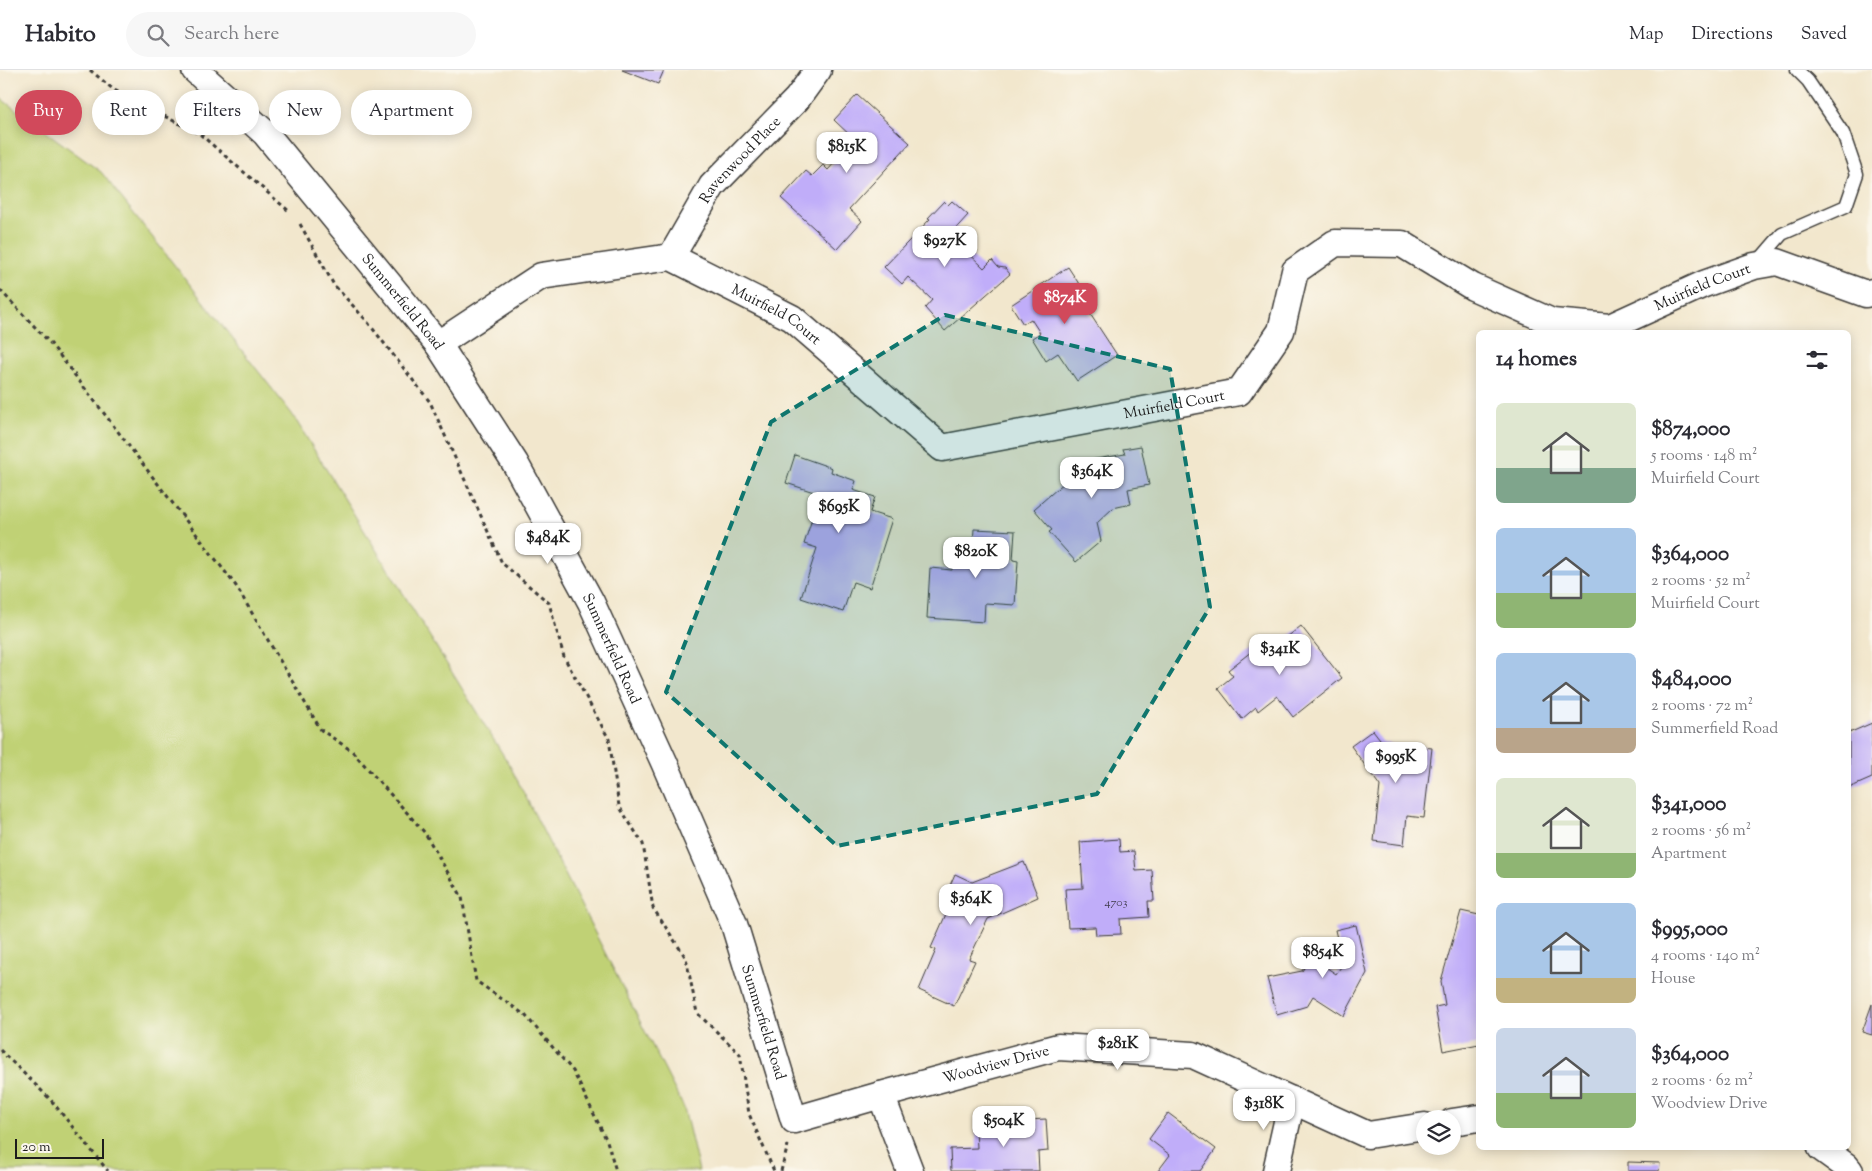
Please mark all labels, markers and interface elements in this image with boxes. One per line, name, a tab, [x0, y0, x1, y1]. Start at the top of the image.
search box	[126, 12, 476, 57]
text: Habito	[25, 18, 96, 52]
icon: search	[144, 21, 172, 49]
text: Search here	[184, 21, 279, 48]
text: Map	[1629, 22, 1664, 48]
text: Directions	[1692, 22, 1773, 48]
text: Saved	[1801, 22, 1847, 48]
chip: Buy	[15, 90, 82, 135]
chip: Rent	[92, 90, 165, 135]
chip: Filters	[175, 90, 259, 135]
chip: New	[269, 90, 341, 135]
chip: Apartment	[351, 90, 472, 135]
street label: Ravenwood Place	[695, 112, 786, 208]
pin: $815K	[812, 132, 882, 174]
text: $815K	[827, 136, 867, 159]
pin: $927K	[910, 226, 980, 268]
text: $927K	[923, 230, 967, 253]
street label: Summerfield Road	[356, 250, 448, 355]
street label: Muirfield Court	[1652, 259, 1754, 317]
street label: Muirfield Court	[727, 280, 825, 350]
pin: $874K	[1030, 282, 1100, 325]
text: $874K	[1043, 287, 1087, 310]
text: 14 homes	[1496, 345, 1577, 375]
icon: filters	[1803, 346, 1831, 374]
street label: Muirfield Court	[1122, 386, 1227, 425]
text: $874,000	[1651, 415, 1730, 445]
icon: home	[1536, 423, 1596, 483]
text: 5 rooms · 148 m²	[1651, 445, 1757, 468]
pin: $364K	[1057, 456, 1127, 499]
text: $364K	[1071, 461, 1113, 484]
text: Muirfield Court	[1651, 468, 1760, 491]
pin: $695K	[804, 492, 874, 534]
text: $695K	[818, 496, 860, 519]
pin: $484K	[513, 522, 583, 565]
text: $484K	[526, 527, 570, 550]
pin: $820K	[941, 536, 1011, 579]
text: $364,000	[1651, 540, 1729, 570]
text: $820K	[954, 541, 998, 564]
icon: home	[1536, 548, 1596, 608]
text: 2 rooms · 52 m²	[1651, 570, 1751, 593]
street label: Summerfield Road	[576, 590, 645, 708]
text: Muirfield Court	[1651, 593, 1760, 616]
pin: $341K	[1245, 634, 1315, 676]
text: $341K	[1260, 638, 1300, 661]
text: $484,000	[1651, 665, 1732, 695]
icon: home	[1536, 673, 1596, 733]
text: 2 rooms · 72 m²	[1651, 695, 1753, 718]
text: Summerfield Road	[1651, 718, 1778, 741]
pin: $995K	[1361, 742, 1431, 784]
text: $995K	[1375, 746, 1417, 769]
text: $341,000	[1651, 790, 1726, 820]
icon: home	[1536, 798, 1596, 858]
text: 2 rooms · 56 m²	[1651, 820, 1751, 843]
text: Apartment	[1651, 843, 1727, 866]
pin: $364K	[936, 884, 1006, 926]
text: $364K	[950, 888, 992, 911]
house number: 4703	[1104, 894, 1128, 912]
text: $995,000	[1651, 915, 1728, 945]
icon: home	[1536, 923, 1596, 983]
pin: $854K	[1288, 936, 1358, 979]
text: $854K	[1302, 941, 1344, 964]
text: 4 rooms · 140 m²	[1651, 945, 1760, 968]
street label: Summerfield Road	[735, 962, 790, 1083]
text: House	[1651, 968, 1695, 991]
pin: $281K	[1083, 1028, 1153, 1071]
text: $281K	[1097, 1033, 1139, 1056]
text: $364,000	[1651, 1040, 1729, 1070]
street label: Woodview Drive	[941, 1041, 1052, 1090]
icon: home	[1536, 1048, 1596, 1108]
text: 2 rooms · 62 m²	[1651, 1070, 1753, 1093]
pin: $318K	[1229, 1088, 1299, 1131]
text: $318K	[1244, 1093, 1284, 1116]
text: Woodview Drive	[1651, 1093, 1768, 1116]
pin: $504K	[969, 1106, 1039, 1148]
text: $504K	[983, 1110, 1025, 1133]
map controls	[1416, 1110, 1461, 1155]
button: layers	[1416, 1110, 1461, 1155]
scale bar	[15, 1136, 104, 1159]
text: 20 m	[22, 1138, 51, 1158]

